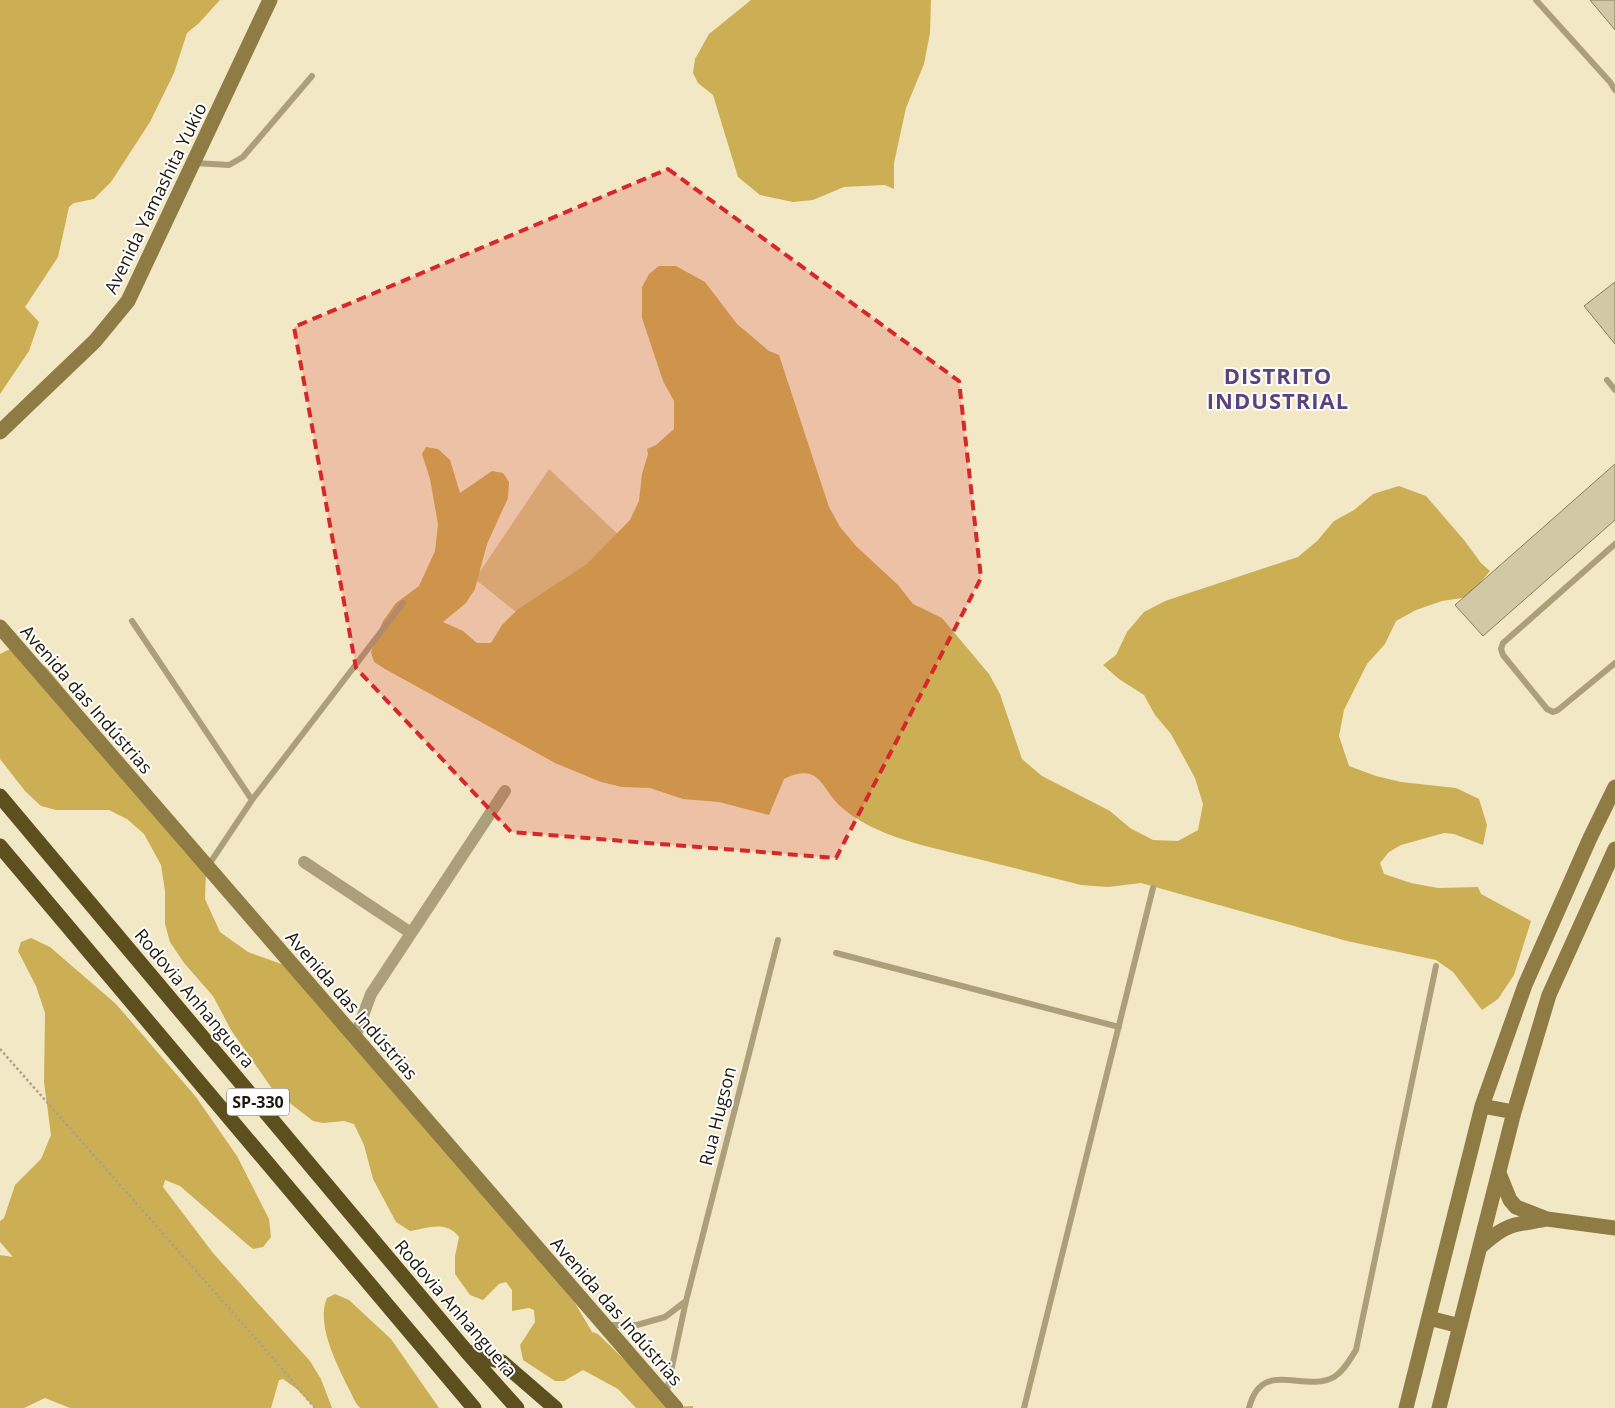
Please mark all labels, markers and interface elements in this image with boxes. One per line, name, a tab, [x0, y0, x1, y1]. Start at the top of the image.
street label: Avenida Yamashita Yukio	[98, 99, 212, 297]
district label: DISTRITO INDUSTRIAL	[1207, 360, 1349, 415]
street label: Avenida das Indústrias	[16, 620, 158, 778]
street label: Rodovia Anhanguera	[130, 923, 260, 1073]
street label: Avenida das Indústrias	[281, 926, 423, 1084]
street label: Rua Hugson	[693, 1064, 741, 1168]
road number: SP-330	[227, 1088, 289, 1116]
street label: Avenida das Indústrias	[546, 1232, 688, 1390]
street label: Rodovia Anhanguera	[390, 1234, 522, 1382]

